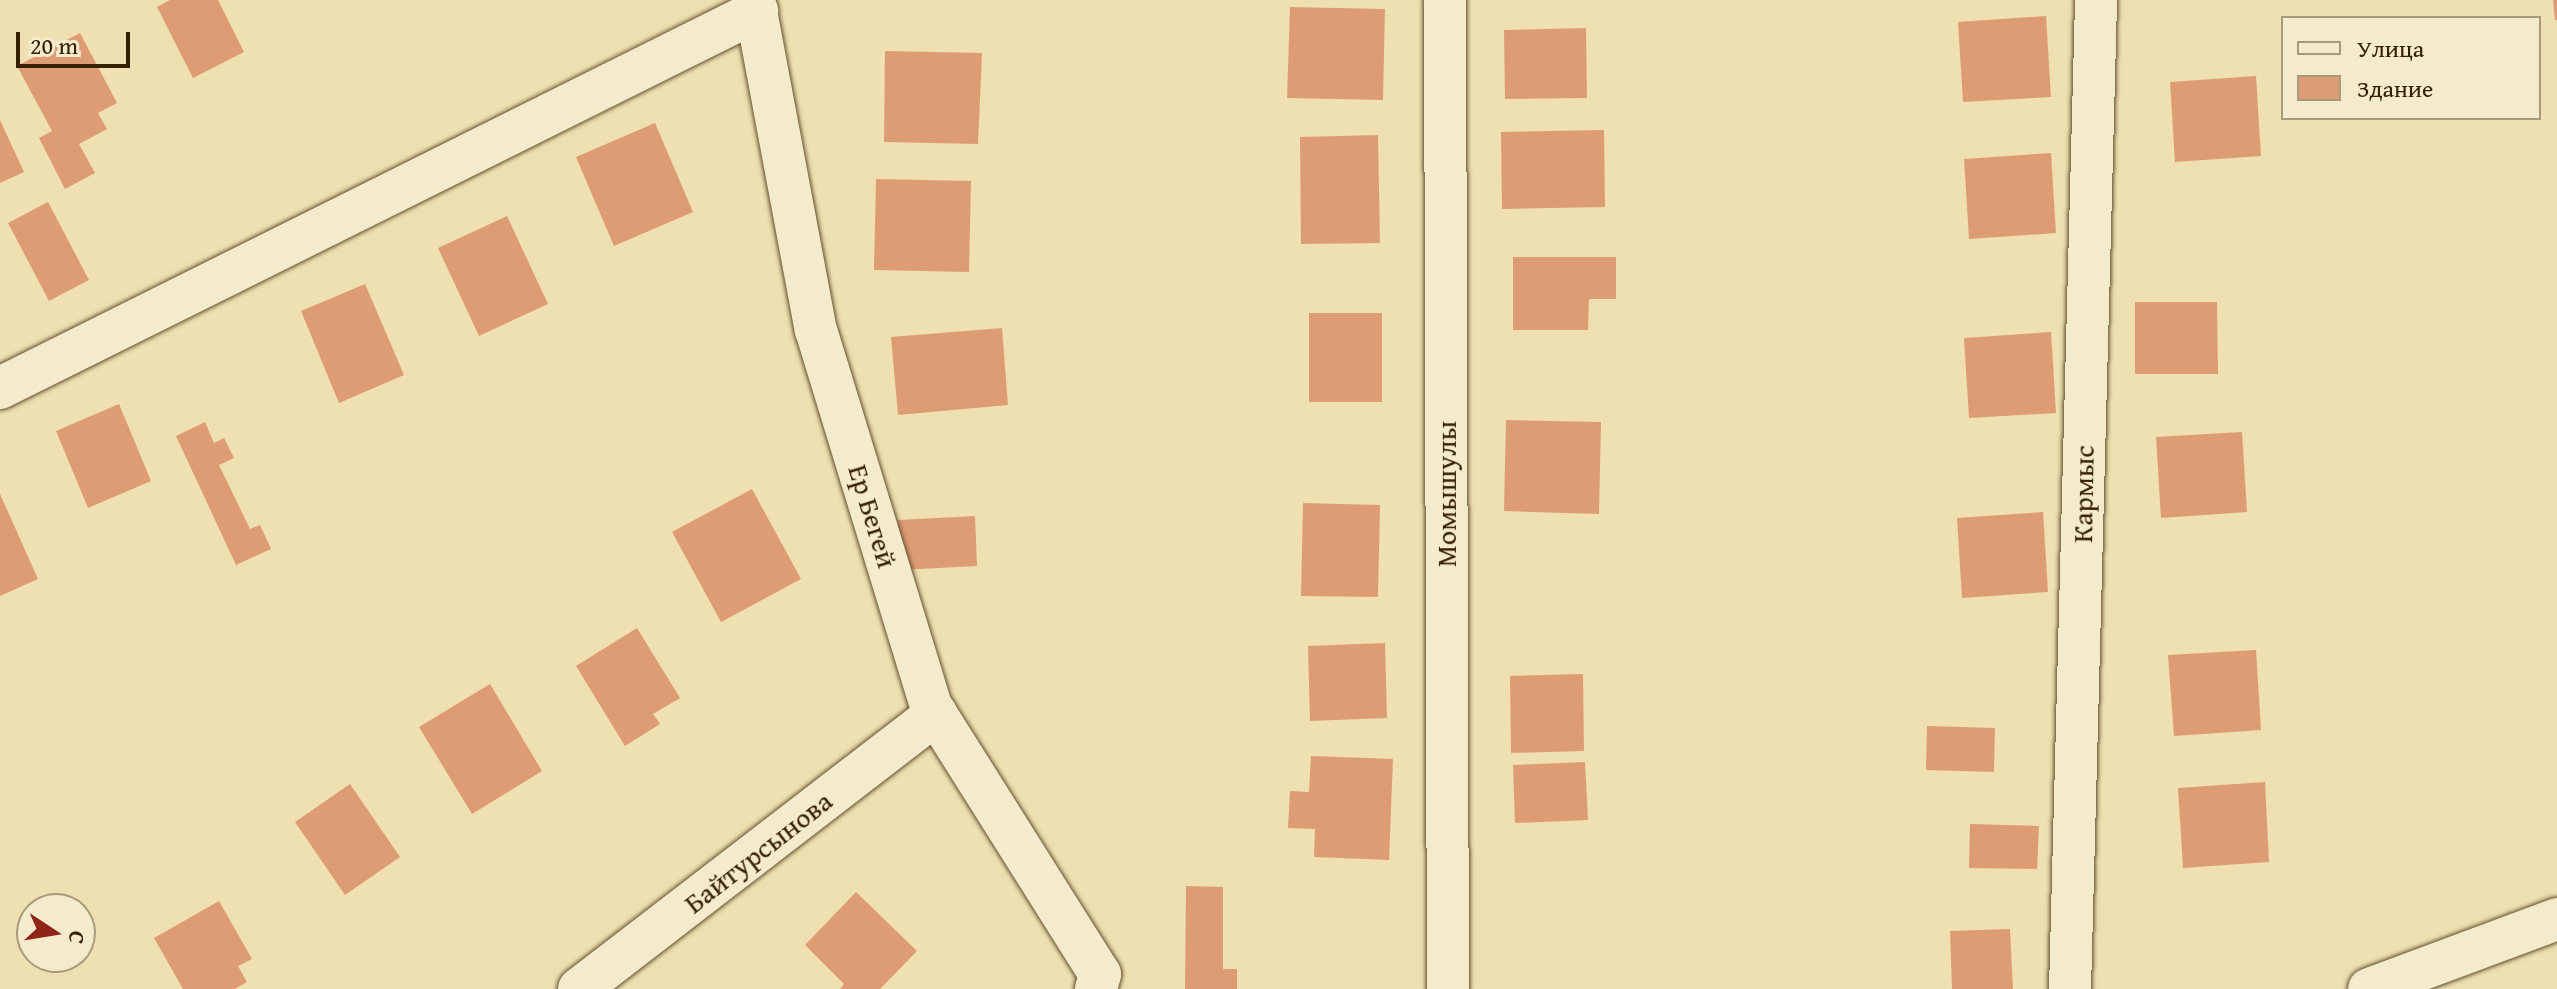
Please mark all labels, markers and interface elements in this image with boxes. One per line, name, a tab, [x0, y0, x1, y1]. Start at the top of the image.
scale bar	[20, 16, 134, 66]
legend	[2281, 16, 2541, 120]
text: 20 m	[30, 28, 78, 63]
text: Улица	[2357, 31, 2424, 66]
text: Здание	[2357, 71, 2433, 106]
street label: Момышулы	[1429, 421, 1463, 567]
street label: Кармыс	[2065, 445, 2101, 543]
street label: Ер Бегей	[841, 460, 905, 572]
street label: Байтурсынова	[677, 784, 839, 920]
north arrow	[16, 893, 96, 973]
text: С	[61, 928, 94, 947]

